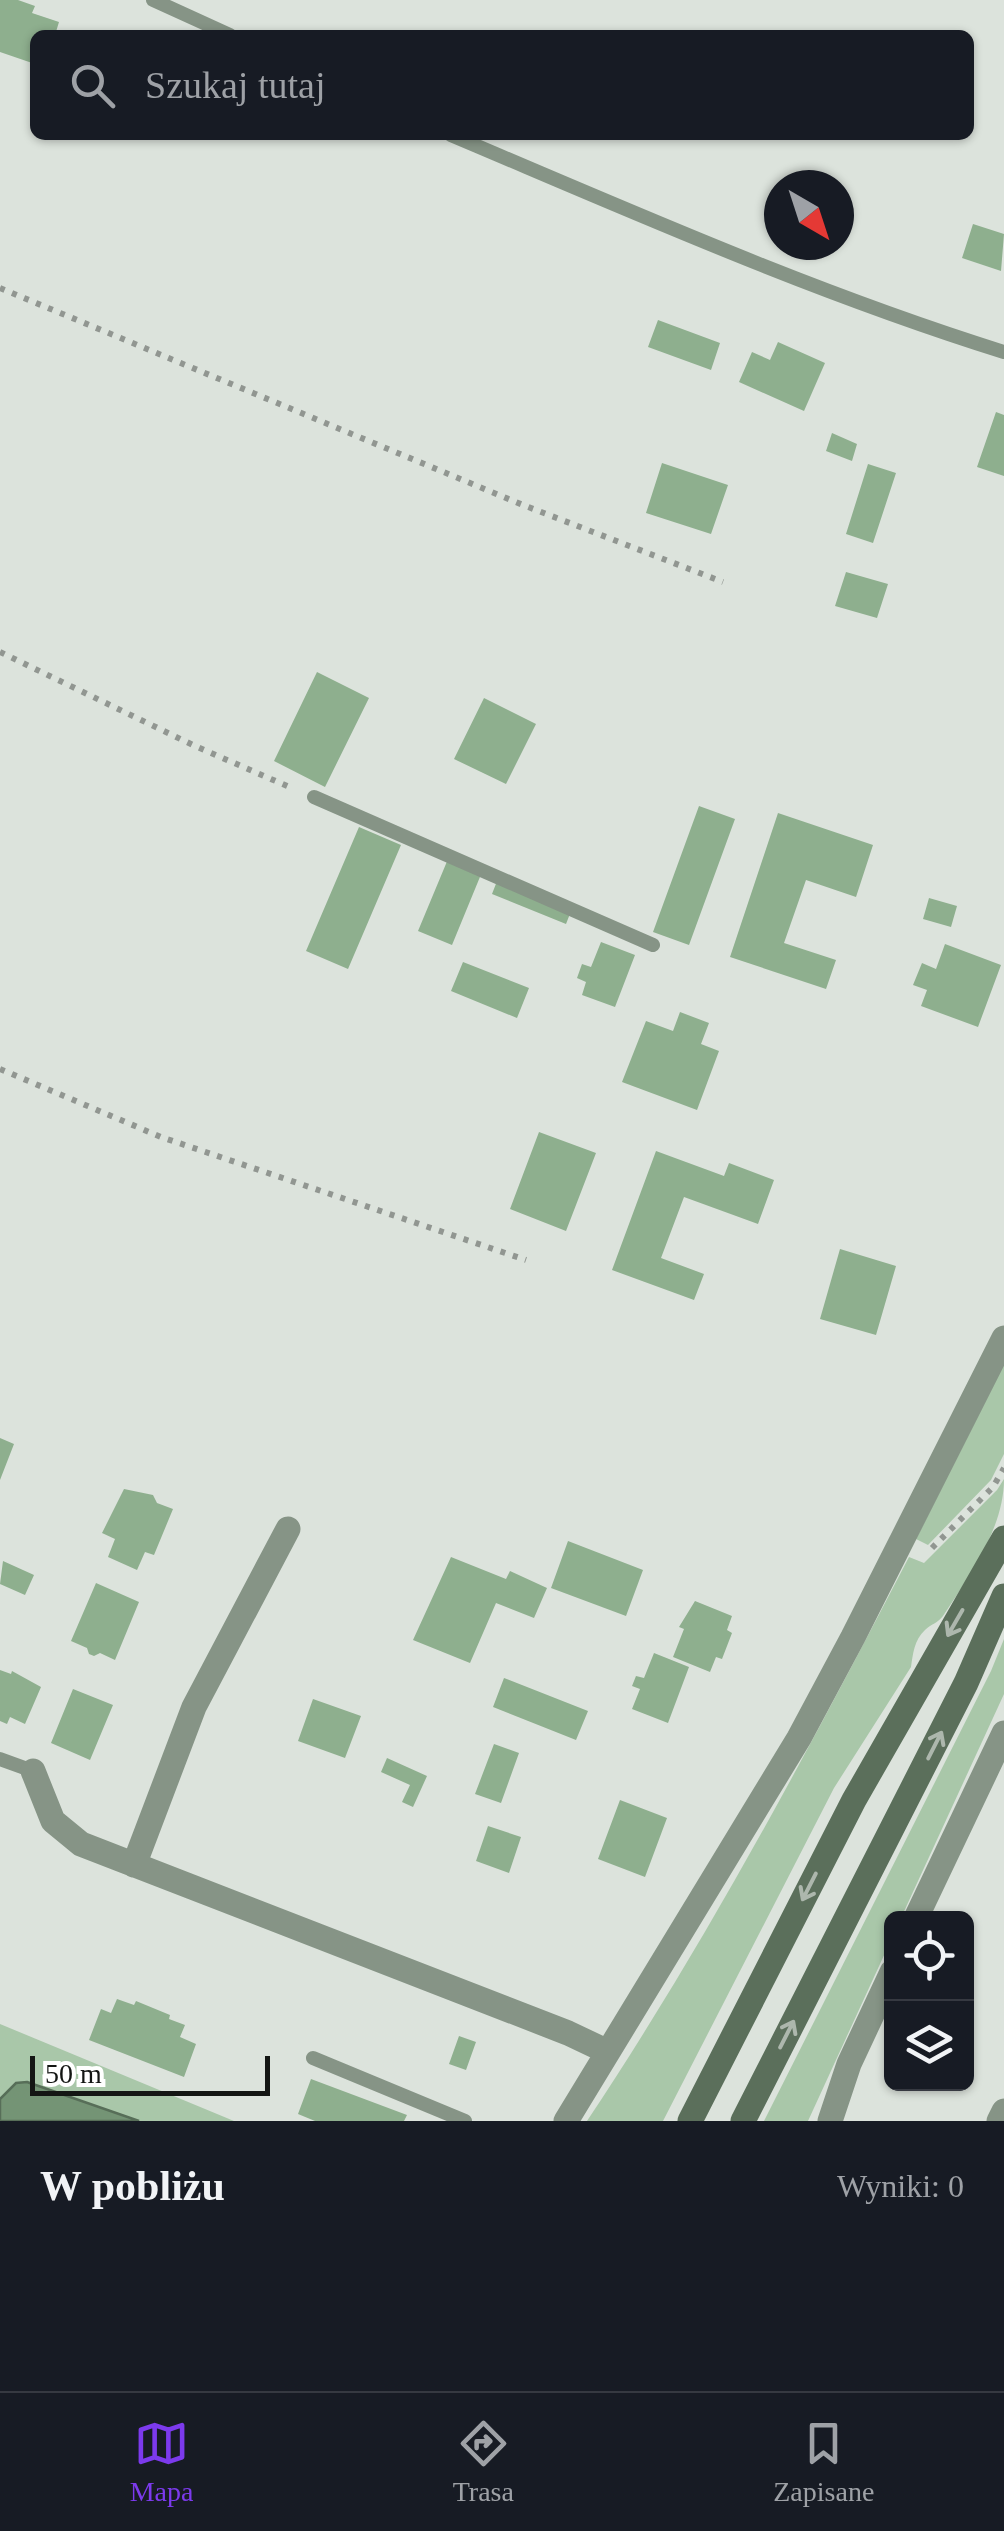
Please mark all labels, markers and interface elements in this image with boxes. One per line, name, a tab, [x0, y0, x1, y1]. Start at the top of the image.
search box	[30, 30, 974, 140]
icon: search	[65, 58, 120, 113]
text: Szukaj tutaj	[145, 64, 325, 106]
north arrow	[764, 170, 854, 260]
one-way arrow	[945, 1608, 965, 1636]
one-way arrow	[926, 1730, 945, 1760]
one-way arrow	[799, 1872, 818, 1902]
map controls	[884, 1911, 974, 2091]
button: locate	[884, 1911, 974, 2001]
button: layers	[884, 2001, 974, 2091]
one-way arrow	[778, 2020, 797, 2050]
scale bar	[30, 2051, 270, 2096]
text: 50 m	[45, 2058, 102, 2089]
text: W pobliżu	[40, 2163, 225, 2209]
text: Wyniki: 0	[837, 2168, 964, 2204]
tab: Mapa	[130, 2416, 193, 2508]
tab: Trasa	[453, 2416, 514, 2508]
tab: Zapisane	[773, 2416, 874, 2508]

